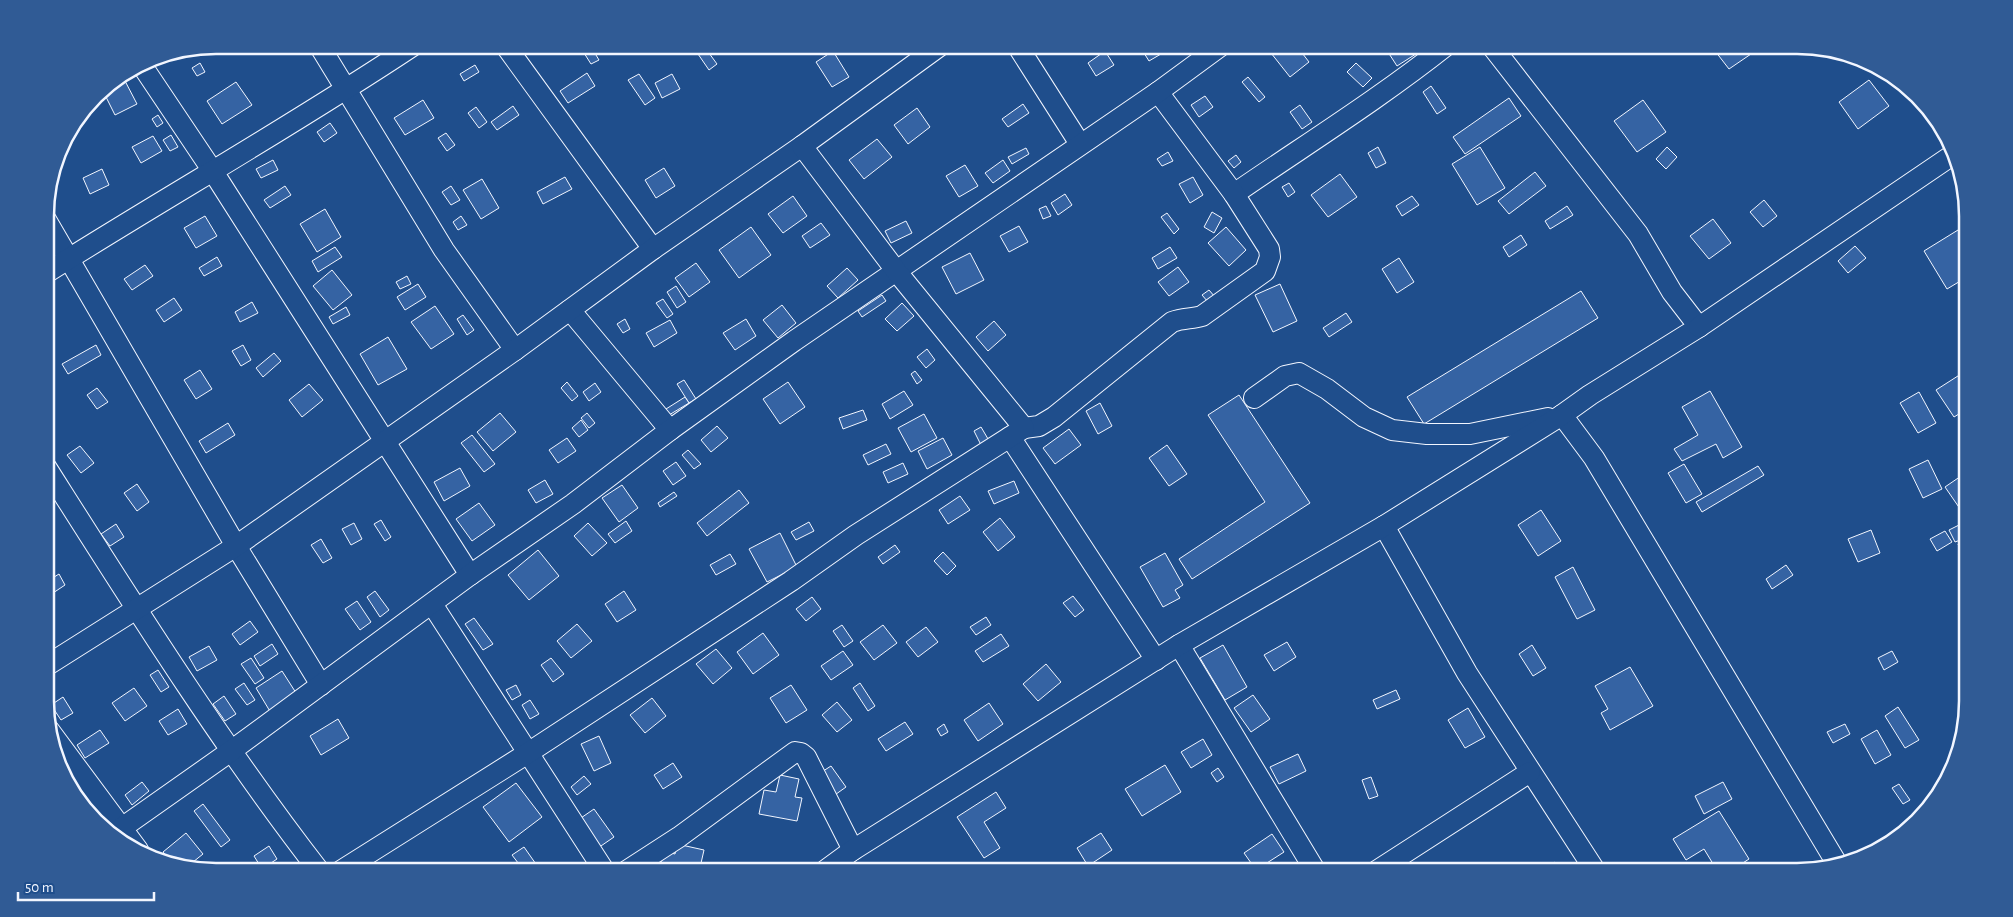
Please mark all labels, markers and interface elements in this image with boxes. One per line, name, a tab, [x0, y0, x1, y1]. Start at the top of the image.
scale bar	[18, 870, 154, 902]
text: 50 m	[25, 880, 54, 895]

